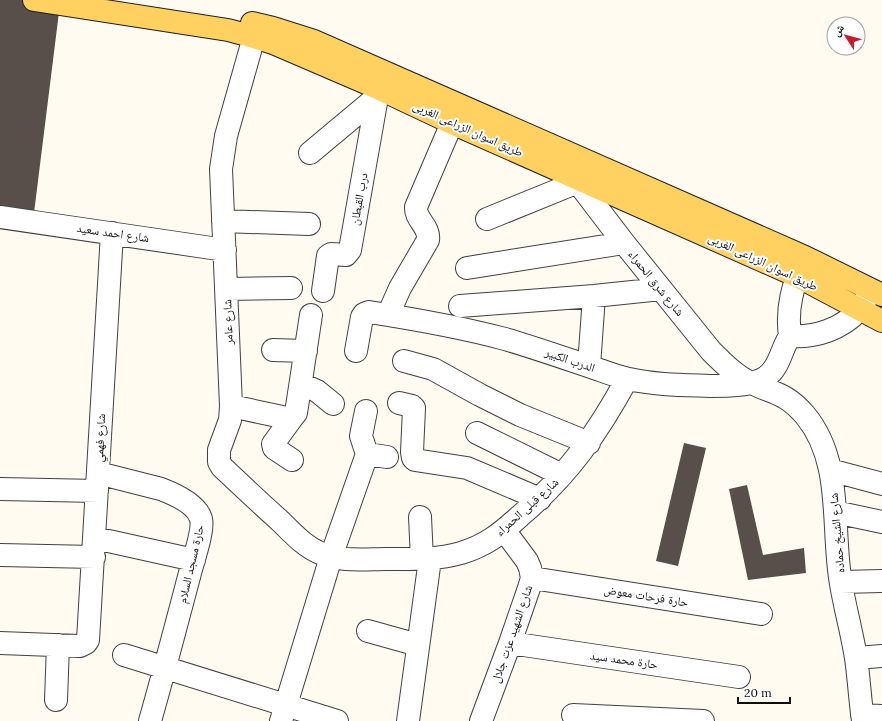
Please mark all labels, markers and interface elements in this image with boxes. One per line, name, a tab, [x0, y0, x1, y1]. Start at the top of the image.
north arrow	[826, 16, 866, 56]
text: ش	[829, 21, 848, 40]
street label: طريق اسوان الزراعى الغربى	[411, 97, 526, 160]
street label: درب القبطان	[347, 171, 371, 226]
street label: شارع احمد سعيد	[76, 220, 150, 246]
street label: طريق اسوان الزراعى الغربى	[706, 230, 820, 294]
street label: شارع شرق الحمراء	[624, 247, 688, 320]
street label: شارع عامر	[219, 299, 237, 346]
street label: الدرب الكبير	[542, 344, 597, 375]
street label: شارع فهمي	[91, 413, 111, 463]
street label: شارع قبلى الحمراء	[492, 474, 562, 540]
street label: شارع الشيخ حماده	[826, 492, 848, 574]
street label: حارة مسجد السلام	[174, 523, 208, 605]
street label: حارة فرحات معوض	[603, 581, 690, 610]
street label: شارع الشهيد عزت جلال	[488, 583, 536, 685]
street label: حارة محمد سيد	[589, 647, 659, 672]
scale bar	[738, 679, 790, 705]
text: 20 m	[744, 685, 772, 700]

